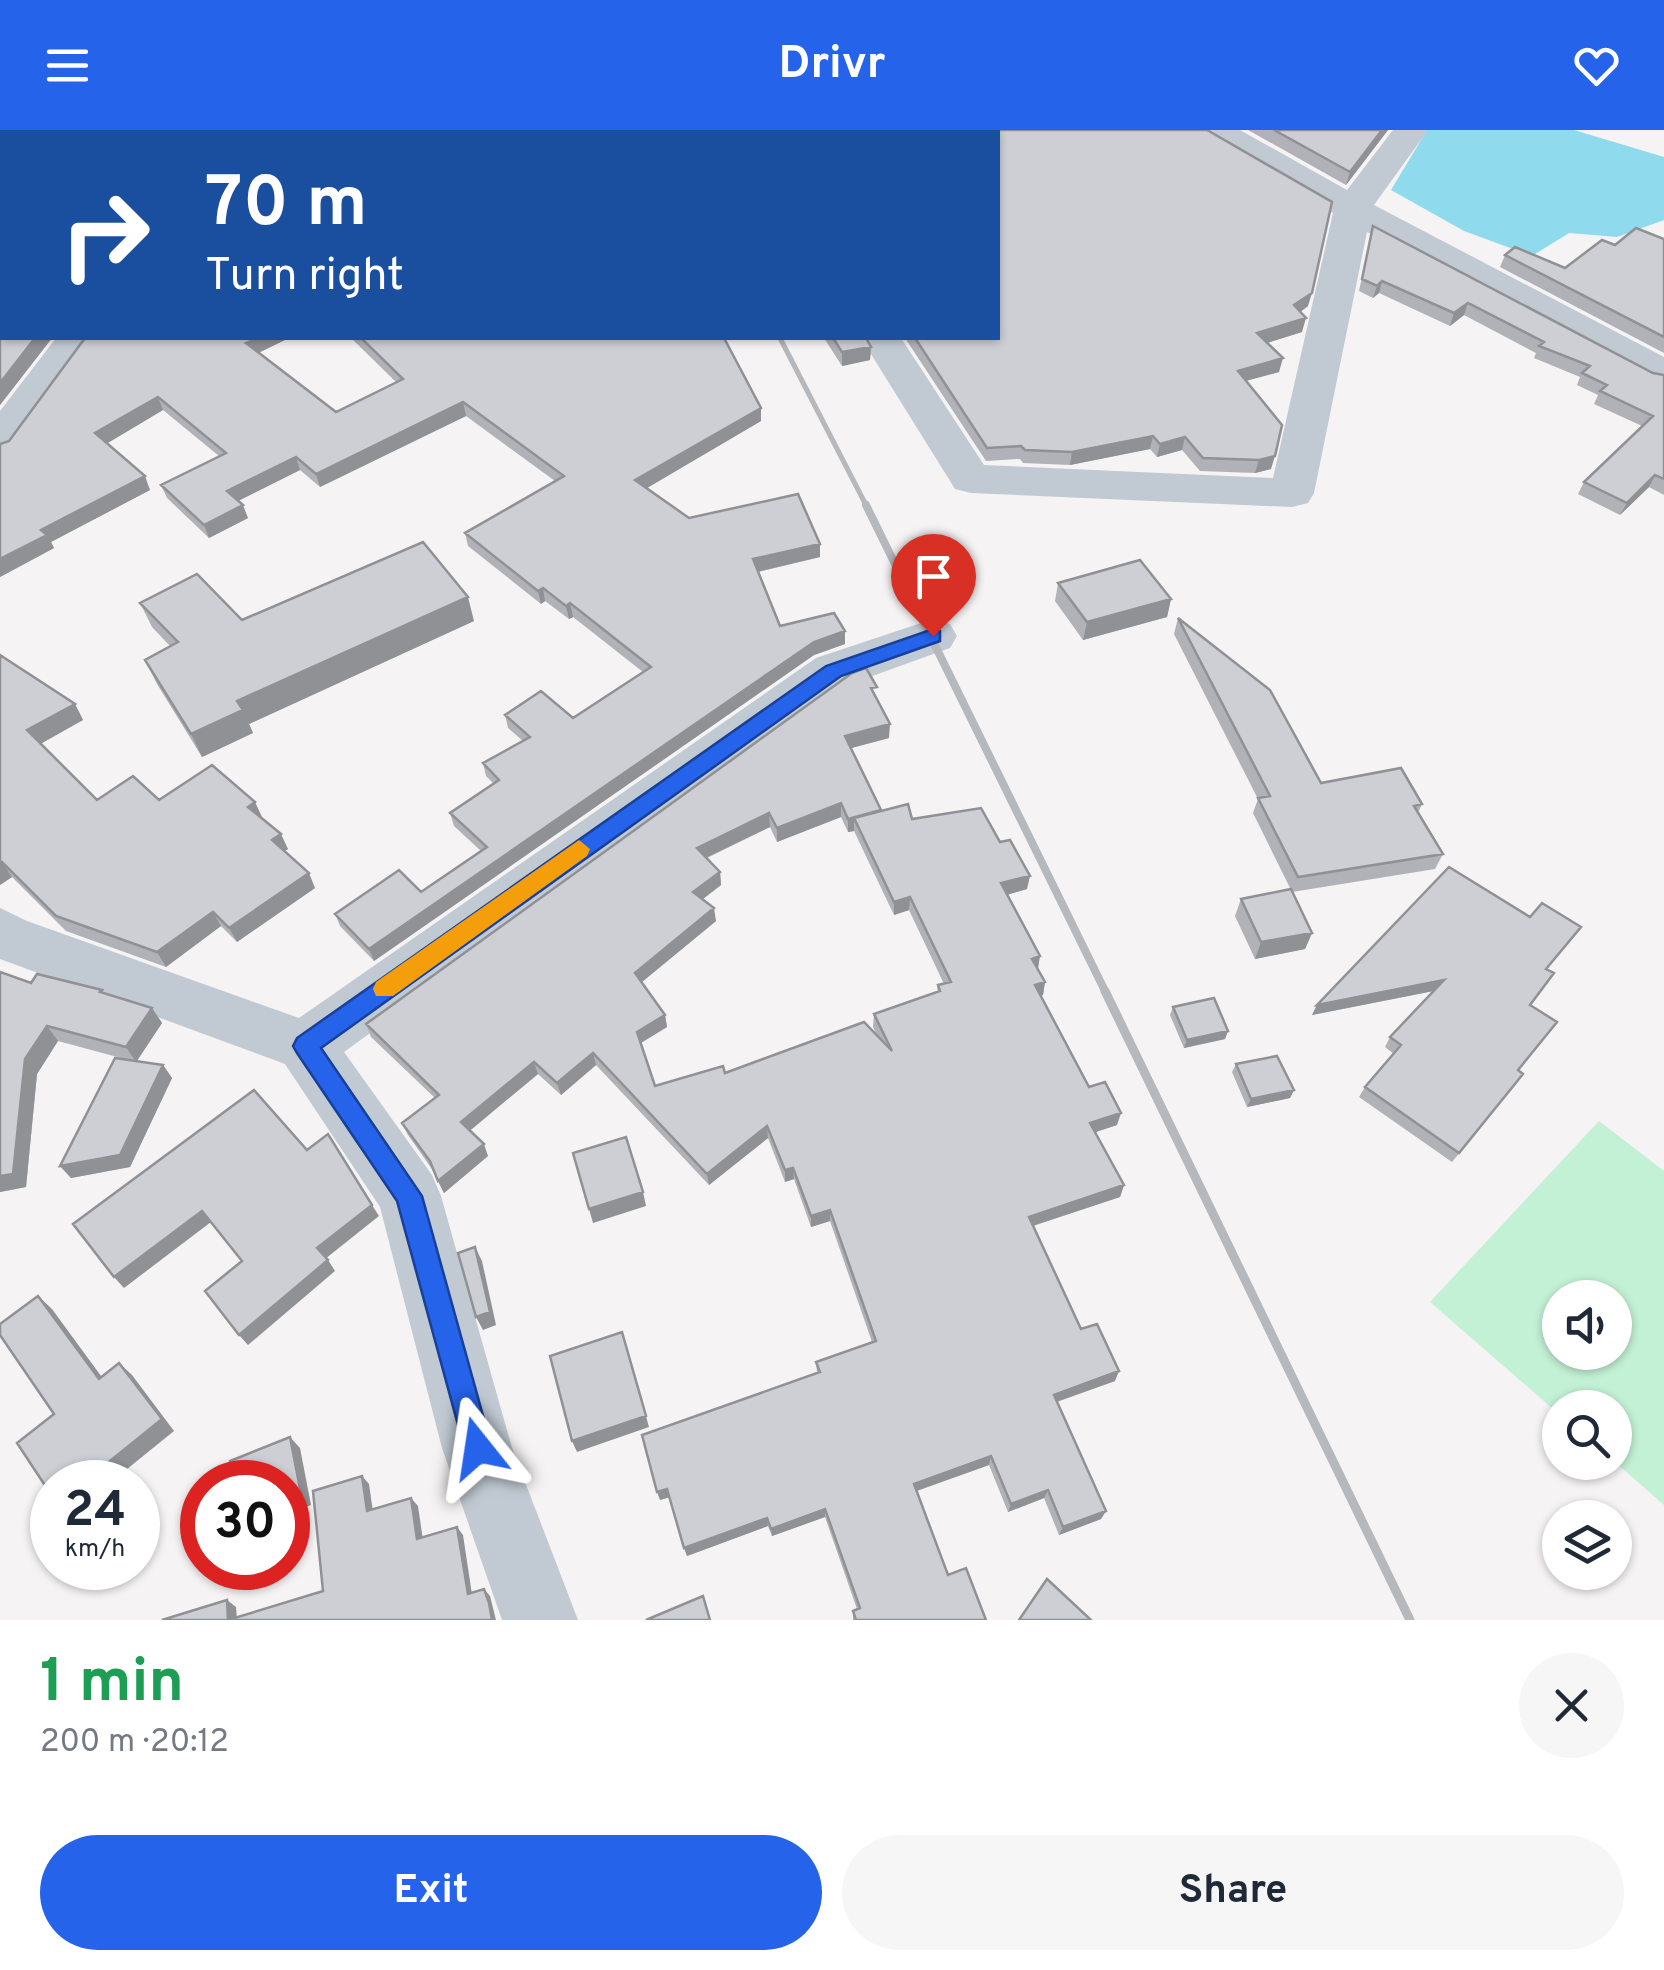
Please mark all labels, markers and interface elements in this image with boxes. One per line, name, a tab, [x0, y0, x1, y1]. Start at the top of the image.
text: Drivr	[778, 37, 886, 94]
icon: menu	[40, 38, 95, 93]
icon: heart	[1569, 38, 1624, 93]
text: 70 m	[205, 162, 368, 251]
icon: right	[40, 170, 170, 300]
text: Turn right	[205, 249, 404, 306]
pin	[891, 534, 976, 637]
icon: arrive	[906, 549, 961, 604]
map controls	[1542, 1280, 1632, 1590]
button: sound	[1542, 1280, 1632, 1370]
button: search	[1542, 1390, 1632, 1480]
position arrow	[426, 1396, 530, 1500]
speed limit sign: 30	[180, 1460, 310, 1590]
text: 24	[64, 1481, 126, 1544]
button: layers	[1542, 1500, 1632, 1590]
text: km/h	[65, 1534, 125, 1566]
text: 1 min	[40, 1647, 184, 1723]
button: close	[1519, 1653, 1624, 1758]
text: 200 m · 20:12	[40, 1723, 229, 1763]
button: Exit	[40, 1835, 822, 1950]
button: Share	[842, 1835, 1624, 1950]

